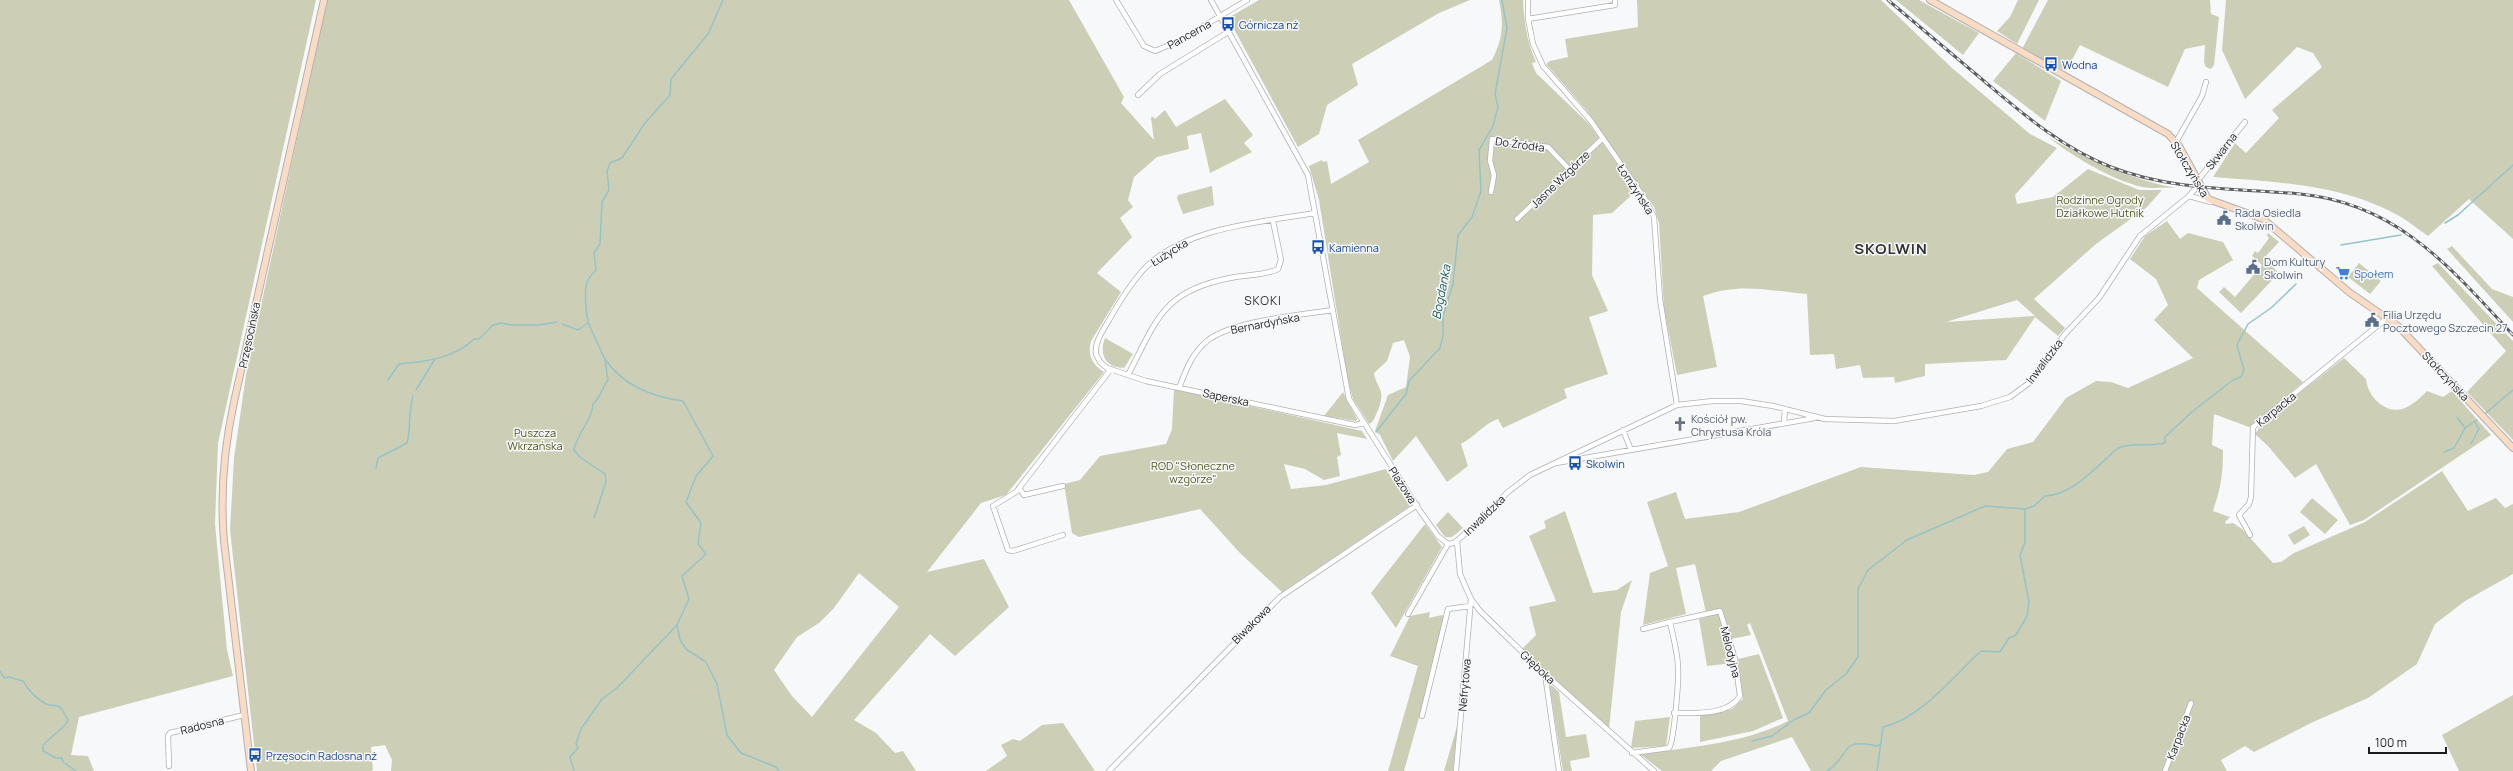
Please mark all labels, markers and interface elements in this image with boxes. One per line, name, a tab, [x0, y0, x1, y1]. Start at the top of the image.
street label: Pancerna	[1164, 16, 1214, 52]
bus stop icon: Górnicza nż	[1220, 16, 1236, 32]
place label: Górnicza nż	[1239, 17, 1299, 32]
bus stop icon: Wodna	[2043, 56, 2059, 72]
place label: Wodna	[2062, 57, 2097, 72]
street label: Skwarna	[2202, 129, 2240, 173]
street label: Do Źródła	[1494, 133, 1546, 155]
street label: Stołczyńska	[2167, 138, 2213, 200]
street label: Jasne Wzgórze	[1527, 147, 1593, 211]
street label: Łomżyńska	[1614, 161, 1658, 217]
park label: Rodzinne Ogrody Działkowe Hutnik	[2056, 192, 2144, 220]
place label: Rada Osiedla Skolwin	[2235, 205, 2301, 233]
public building icon: Rada Osiedla Skolwin	[2216, 210, 2232, 226]
street label: Łużycka	[1148, 235, 1190, 269]
district label: SKOLWIN	[1854, 238, 1928, 259]
bus stop icon: Kamienna	[1310, 239, 1326, 255]
place label: Kamienna	[1329, 240, 1379, 255]
place label: Dom Kultury Skolwin	[2264, 254, 2325, 282]
public building icon: Dom Kultury Skolwin	[2245, 259, 2261, 275]
water label: Bogdanka	[1427, 262, 1455, 321]
supermarket icon: Społem	[2335, 265, 2351, 281]
place label: Społem	[2354, 266, 2393, 281]
district label: SKOKI	[1244, 292, 1282, 309]
street label: Przęsocińska	[235, 301, 263, 369]
place label: Filia Urzędu Pocztowego Szczecin 27	[2383, 307, 2507, 335]
street label: Bernardyńska	[1229, 309, 1301, 337]
public building icon: Filia Urzędu Pocztowego Szczecin 27	[2364, 312, 2380, 328]
street label: Inwalidzka	[2022, 336, 2066, 386]
street label: Stołczyńska	[2419, 348, 2473, 404]
street label: Saperska	[1201, 385, 1251, 409]
street label: Karpacka	[2253, 388, 2299, 430]
place label: Kościół pw. Chrystusa Króla	[1691, 411, 1771, 439]
church icon: Kościół pw. Chrystusa Króla	[1672, 416, 1688, 432]
park label: Puszcza Wkrzańska	[507, 425, 563, 453]
bus stop icon: Skolwin	[1567, 455, 1583, 471]
place label: Skolwin	[1586, 456, 1625, 471]
park label: ROD "Słoneczne wzgórze"	[1151, 458, 1235, 486]
street label: Plażowa	[1385, 464, 1421, 506]
street label: Inwalidzka	[1460, 491, 1508, 539]
street label: Biwakowa	[1228, 601, 1274, 647]
street label: Melodyjna	[1717, 625, 1745, 679]
street label: Głęboka	[1517, 647, 1559, 687]
street label: Nefrytowa	[1454, 658, 1474, 712]
street label: Radosna	[179, 712, 225, 738]
street label: Karpacka	[2163, 712, 2193, 762]
scale bar	[2369, 729, 2446, 755]
text: 100 m	[2375, 734, 2407, 751]
bus stop icon: Przęsocin Radosna nż	[247, 747, 263, 763]
place label: Przęsocin Radosna nż	[266, 748, 377, 763]

